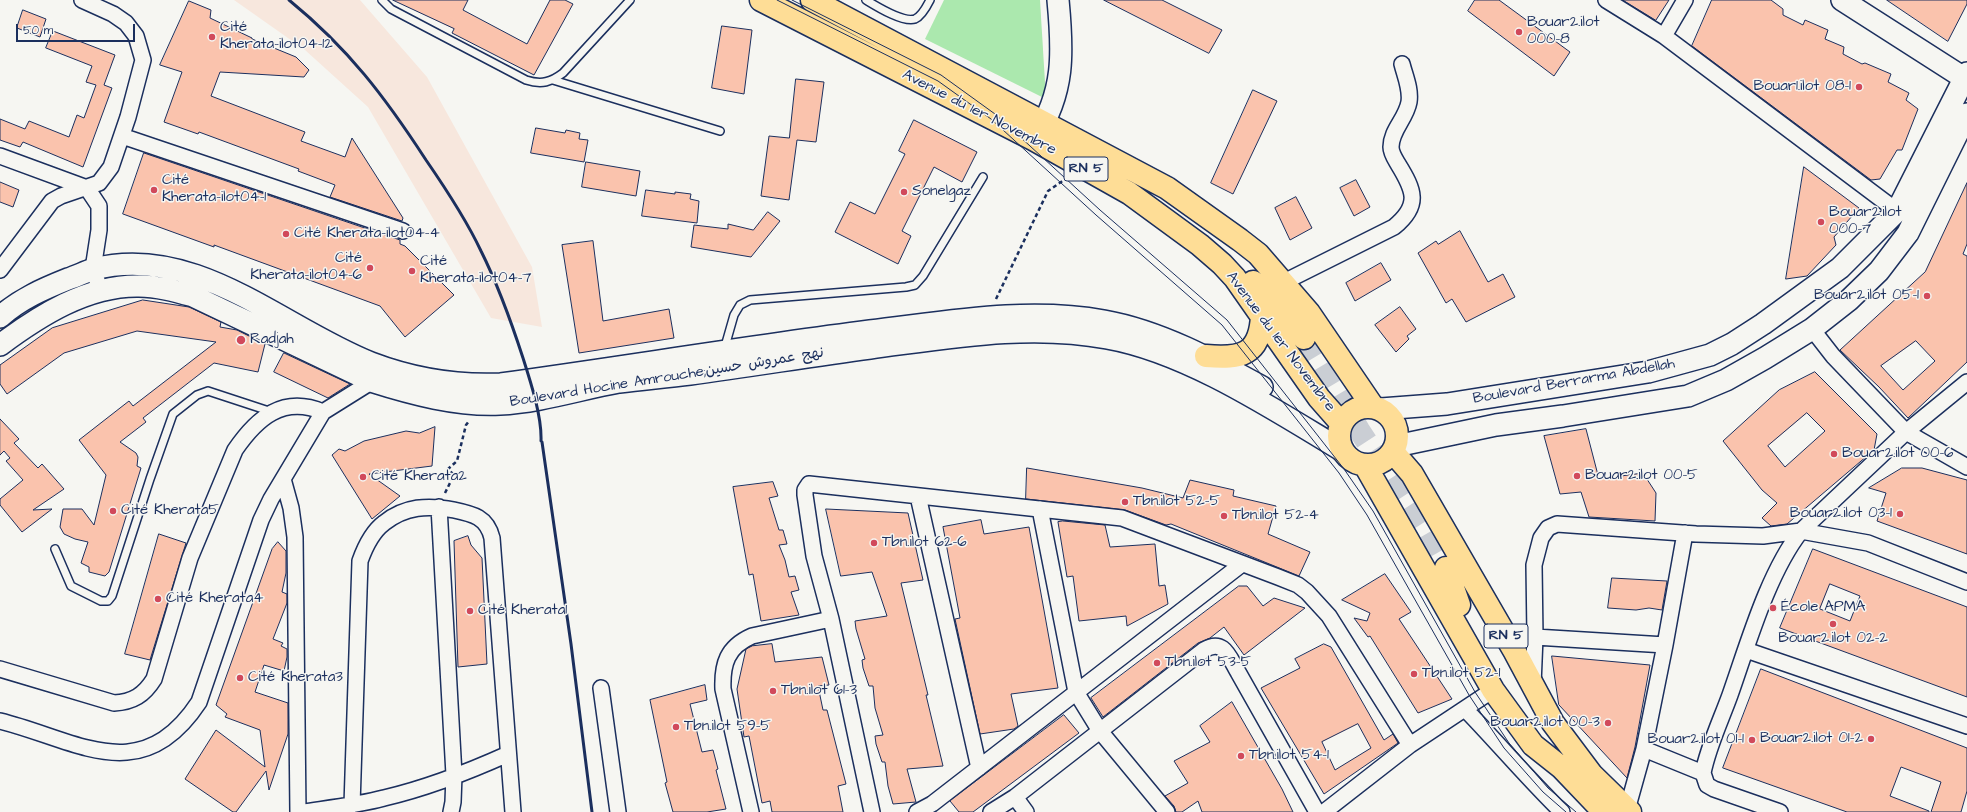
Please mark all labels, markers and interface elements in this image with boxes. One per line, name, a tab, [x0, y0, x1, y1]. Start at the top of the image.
place label: Bouar2.ilot 000-8	[1527, 14, 1599, 49]
scale bar	[18, 16, 137, 42]
place label: Cité Kherata-ilot04-12	[220, 19, 333, 54]
text: 50 m	[23, 22, 53, 39]
marker: Bouar2.ilot 000-8	[1514, 27, 1524, 37]
marker: Cité Kherata-ilot04-12	[207, 32, 217, 42]
street label: Avenue du 1er Novembre	[899, 66, 1059, 160]
place label: Bouar1.ilot 08-1	[1753, 78, 1851, 96]
marker: Bouar1.ilot 08-1	[1854, 82, 1864, 92]
road number: RN 5	[1064, 157, 1108, 181]
place label: Cité Kherata-ilot04-1	[162, 172, 266, 207]
place label: Sonelgaz	[912, 183, 971, 201]
marker: Cité Kherata-ilot04-1	[149, 185, 159, 195]
marker: Sonelgaz	[899, 187, 909, 197]
place label: Bouar2.ilot 000-7	[1829, 204, 1901, 239]
marker: Bouar2.ilot 000-7	[1816, 217, 1826, 227]
place label: Cité Kherata-ilot04-4	[294, 225, 440, 243]
marker: Cité Kherata-ilot04-4	[281, 229, 291, 239]
place label: Cité Kherata-ilot04-6	[250, 250, 362, 285]
place label: Cité Kherata-ilot04-7	[420, 253, 532, 288]
marker: Cité Kherata-ilot04-6	[365, 263, 375, 273]
marker: Cité Kherata-ilot04-7	[407, 266, 417, 276]
street label: Avenue du 1er Novembre	[1221, 268, 1339, 416]
place label: Bouar2.ilot 05-1	[1814, 287, 1919, 305]
marker: Bouar2.ilot 05-1	[1922, 291, 1932, 301]
place label: Radjah	[250, 331, 294, 349]
marker: Radjah	[235, 334, 247, 346]
street label: Boulevard Hocine Amrouche;نهج عمروش حسين	[509, 344, 825, 412]
street label: Boulevard Berrarma Abdellah	[1472, 355, 1676, 409]
place label: Bouar2.ilot 00-6	[1842, 445, 1953, 463]
marker: Bouar2.ilot 00-6	[1829, 449, 1839, 459]
place label: Bouar2.ilot 00-5	[1585, 467, 1698, 485]
place label: Cité Kherata2	[371, 468, 467, 486]
marker: Bouar2.ilot 00-5	[1572, 471, 1582, 481]
marker: Cité Kherata2	[358, 472, 368, 482]
place label: Tbn.ilot 52-5	[1133, 493, 1220, 511]
marker: Tbn.ilot 52-5	[1120, 497, 1130, 507]
place label: Cité Kherata5	[121, 502, 219, 520]
place label: Bouar2.ilot 03-1	[1790, 505, 1892, 523]
marker: Cité Kherata5	[108, 506, 118, 516]
place label: Tbn.ilot 52-4	[1232, 507, 1319, 525]
marker: Bouar2.ilot 03-1	[1895, 509, 1905, 519]
marker: Tbn.ilot 52-4	[1219, 511, 1229, 521]
place label: Tbn.ilot 62-6	[882, 534, 967, 552]
marker: Tbn.ilot 62-6	[869, 538, 879, 548]
place label: Cité Kherata4	[166, 590, 264, 608]
marker: Cité Kherata4	[153, 594, 163, 604]
place label: École APMA	[1781, 599, 1865, 617]
place label: Cité Kherata1	[478, 602, 567, 620]
marker: École APMA	[1768, 603, 1778, 613]
marker: Cité Kherata1	[465, 606, 475, 616]
marker: Bouar2.ilot 02-2	[1828, 619, 1838, 629]
road number: RN 5	[1484, 624, 1528, 648]
place label: Bouar2.ilot 02-2	[1778, 630, 1888, 648]
place label: Tbn.ilot 53-5	[1165, 654, 1251, 672]
marker: Tbn.ilot 53-5	[1152, 658, 1162, 668]
place label: Tbn.ilot 52-1	[1422, 665, 1500, 683]
place label: Cité Kherata3	[248, 669, 343, 687]
marker: Tbn.ilot 52-1	[1409, 669, 1419, 679]
marker: Cité Kherata3	[235, 673, 245, 683]
place label: Tbn.ilot 61-3	[781, 682, 857, 700]
marker: Tbn.ilot 61-3	[768, 686, 778, 696]
place label: Bouar2.ilot 00-3	[1490, 714, 1600, 732]
place label: Tbn.ilot 59-5	[684, 718, 771, 736]
marker: Bouar2.ilot 00-3	[1603, 718, 1613, 728]
marker: Tbn.ilot 59-5	[671, 722, 681, 732]
place label: Bouar2.ilot 01-2	[1760, 730, 1863, 748]
place label: Bouar2.ilot 01-1	[1648, 731, 1744, 749]
marker: Bouar2.ilot 01-2	[1866, 734, 1876, 744]
marker: Bouar2.ilot 01-1	[1747, 735, 1757, 745]
place label: Tbn.ilot 54-1	[1249, 747, 1329, 765]
marker: Tbn.ilot 54-1	[1236, 751, 1246, 761]

